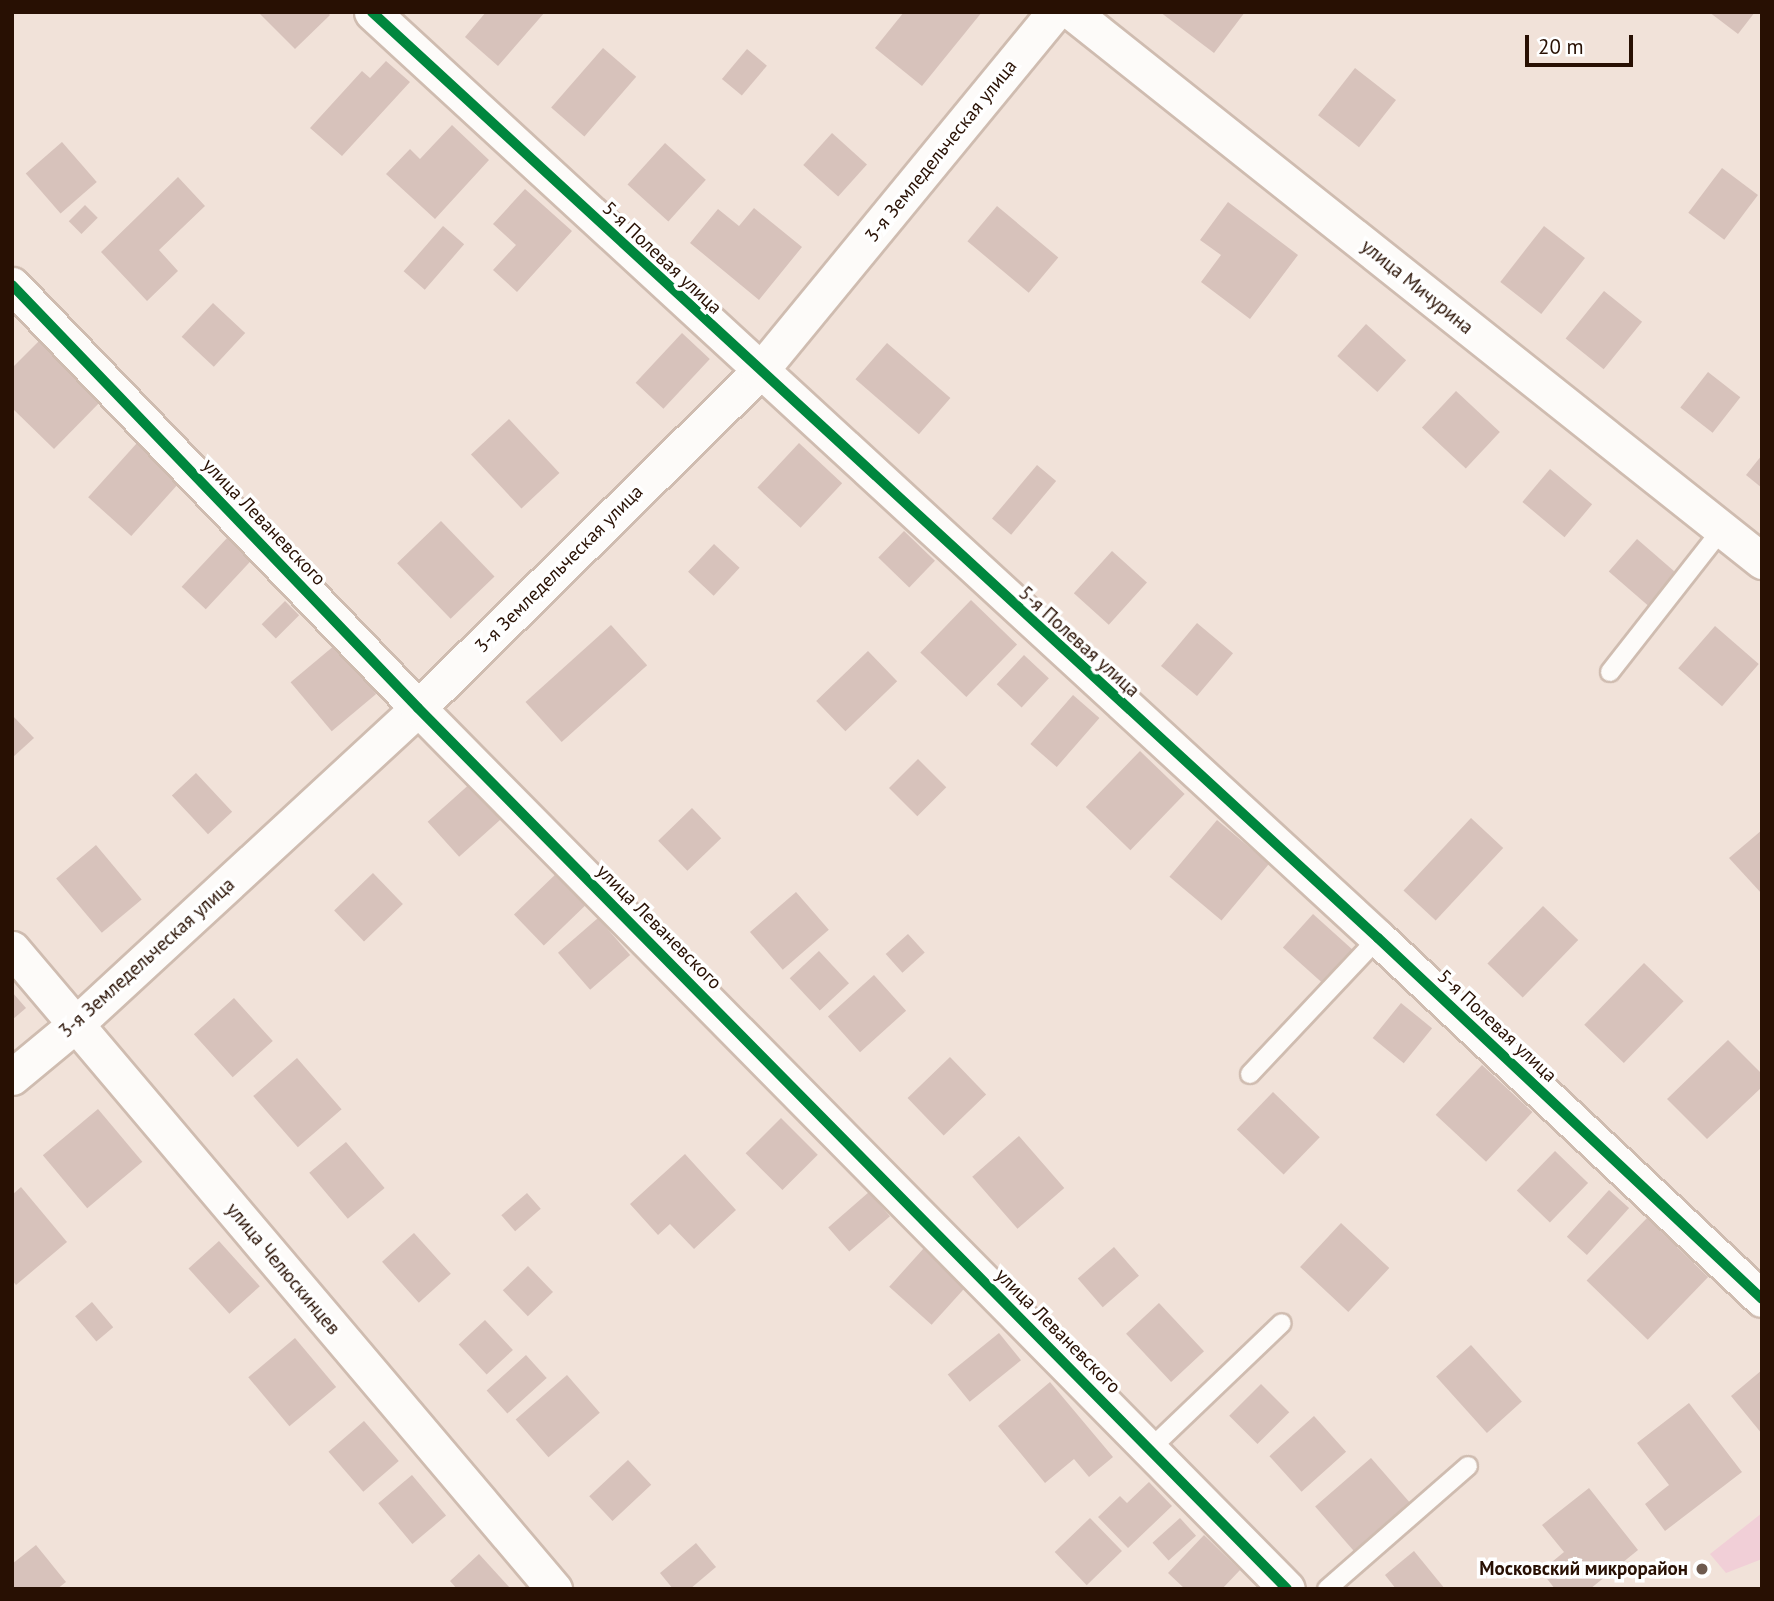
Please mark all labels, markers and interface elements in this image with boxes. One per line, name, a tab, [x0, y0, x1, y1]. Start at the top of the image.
scale bar	[1529, 21, 1638, 65]
text: 20 m	[1538, 33, 1584, 60]
street label: 3-я Земледельческая улица	[860, 55, 1022, 247]
street label: 5-я Полевая улица	[598, 197, 726, 319]
street label: улица Мичурина	[1356, 235, 1478, 339]
street label: улица Леваневского	[198, 454, 330, 590]
street label: 3-я Земледельческая улица	[470, 480, 648, 658]
street label: 5-я Полевая улица	[1014, 582, 1144, 702]
street label: улица Леваневского	[592, 860, 726, 994]
street label: 3-я Земледельческая улица	[55, 873, 239, 1043]
street label: 5-я Полевая улица	[1433, 965, 1561, 1087]
street label: улица Челюскинцев	[221, 1198, 345, 1340]
street label: улица Леваневского	[991, 1264, 1125, 1398]
place label: Московский микрорайон	[1479, 1558, 1688, 1580]
marker: Московский микрорайон	[1694, 1561, 1710, 1577]

